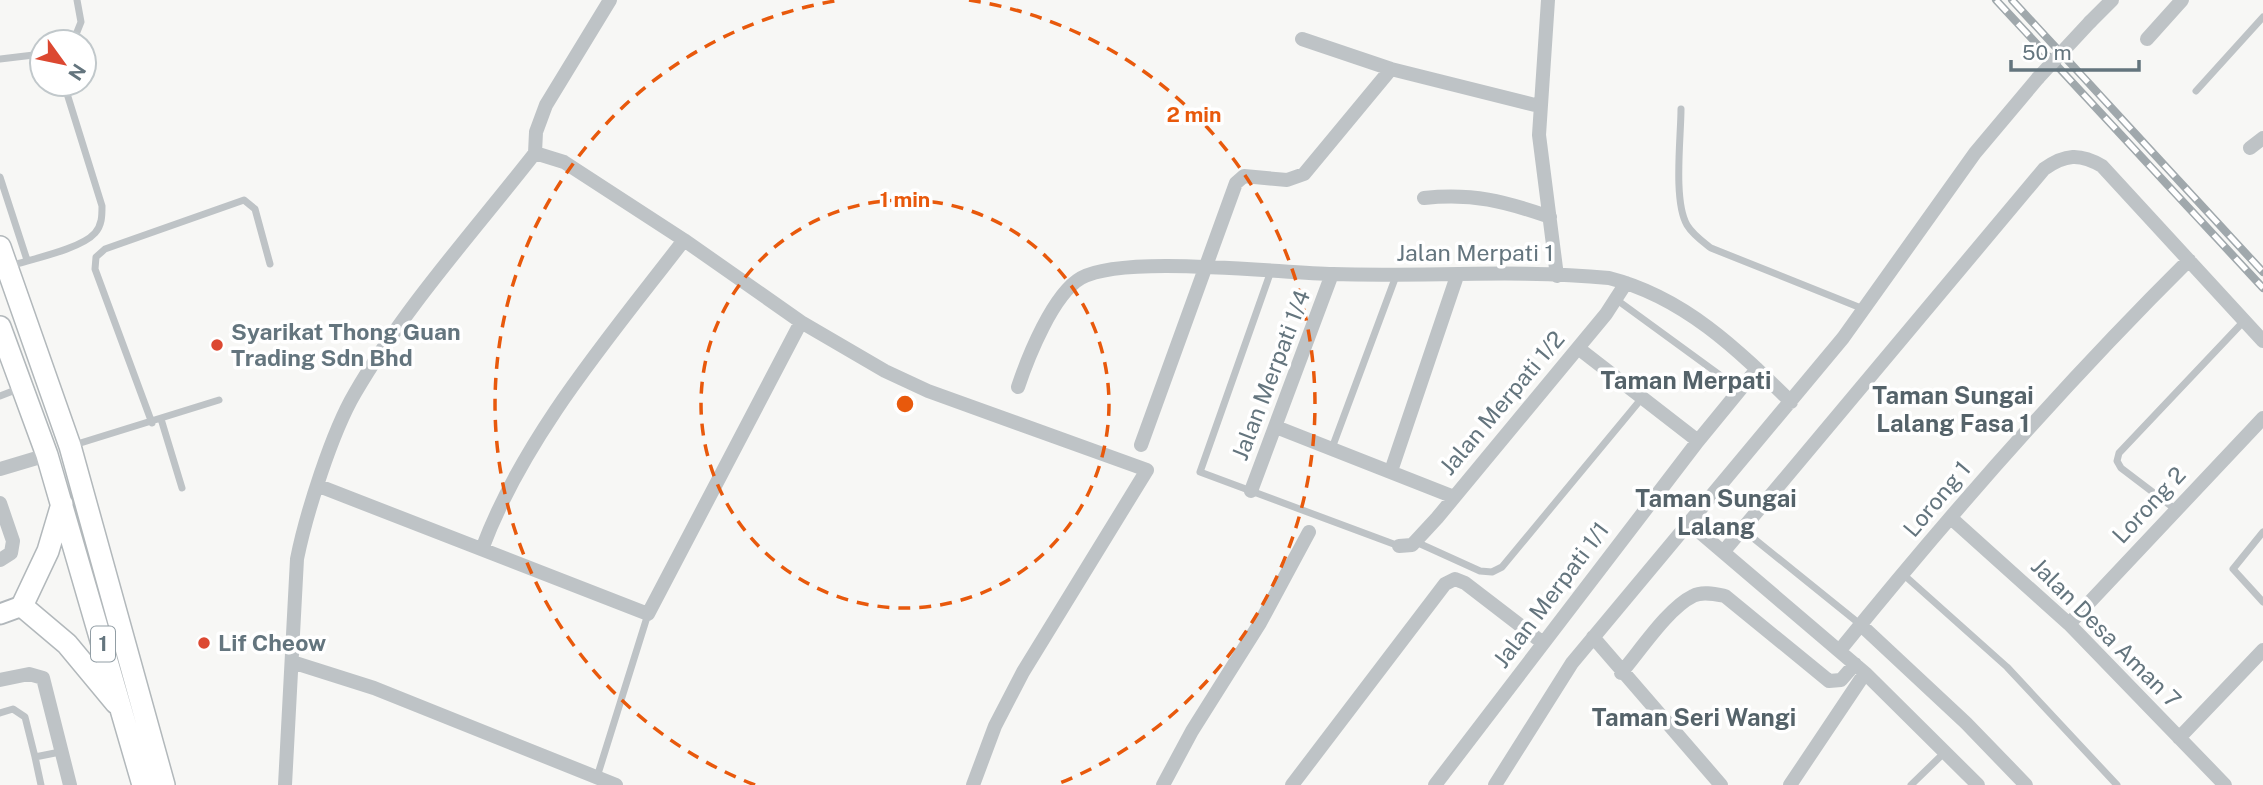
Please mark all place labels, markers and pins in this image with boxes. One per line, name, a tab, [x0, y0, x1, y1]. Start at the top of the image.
place label: Syarikat Thong Guan Trading Sdn Bhd	[231, 318, 461, 371]
marker: Syarikat Thong Guan Trading Sdn Bhd	[209, 337, 225, 353]
centre of rings	[893, 392, 917, 416]
place label: Lif Cheow	[218, 629, 326, 656]
marker: Lif Cheow	[196, 635, 212, 651]

